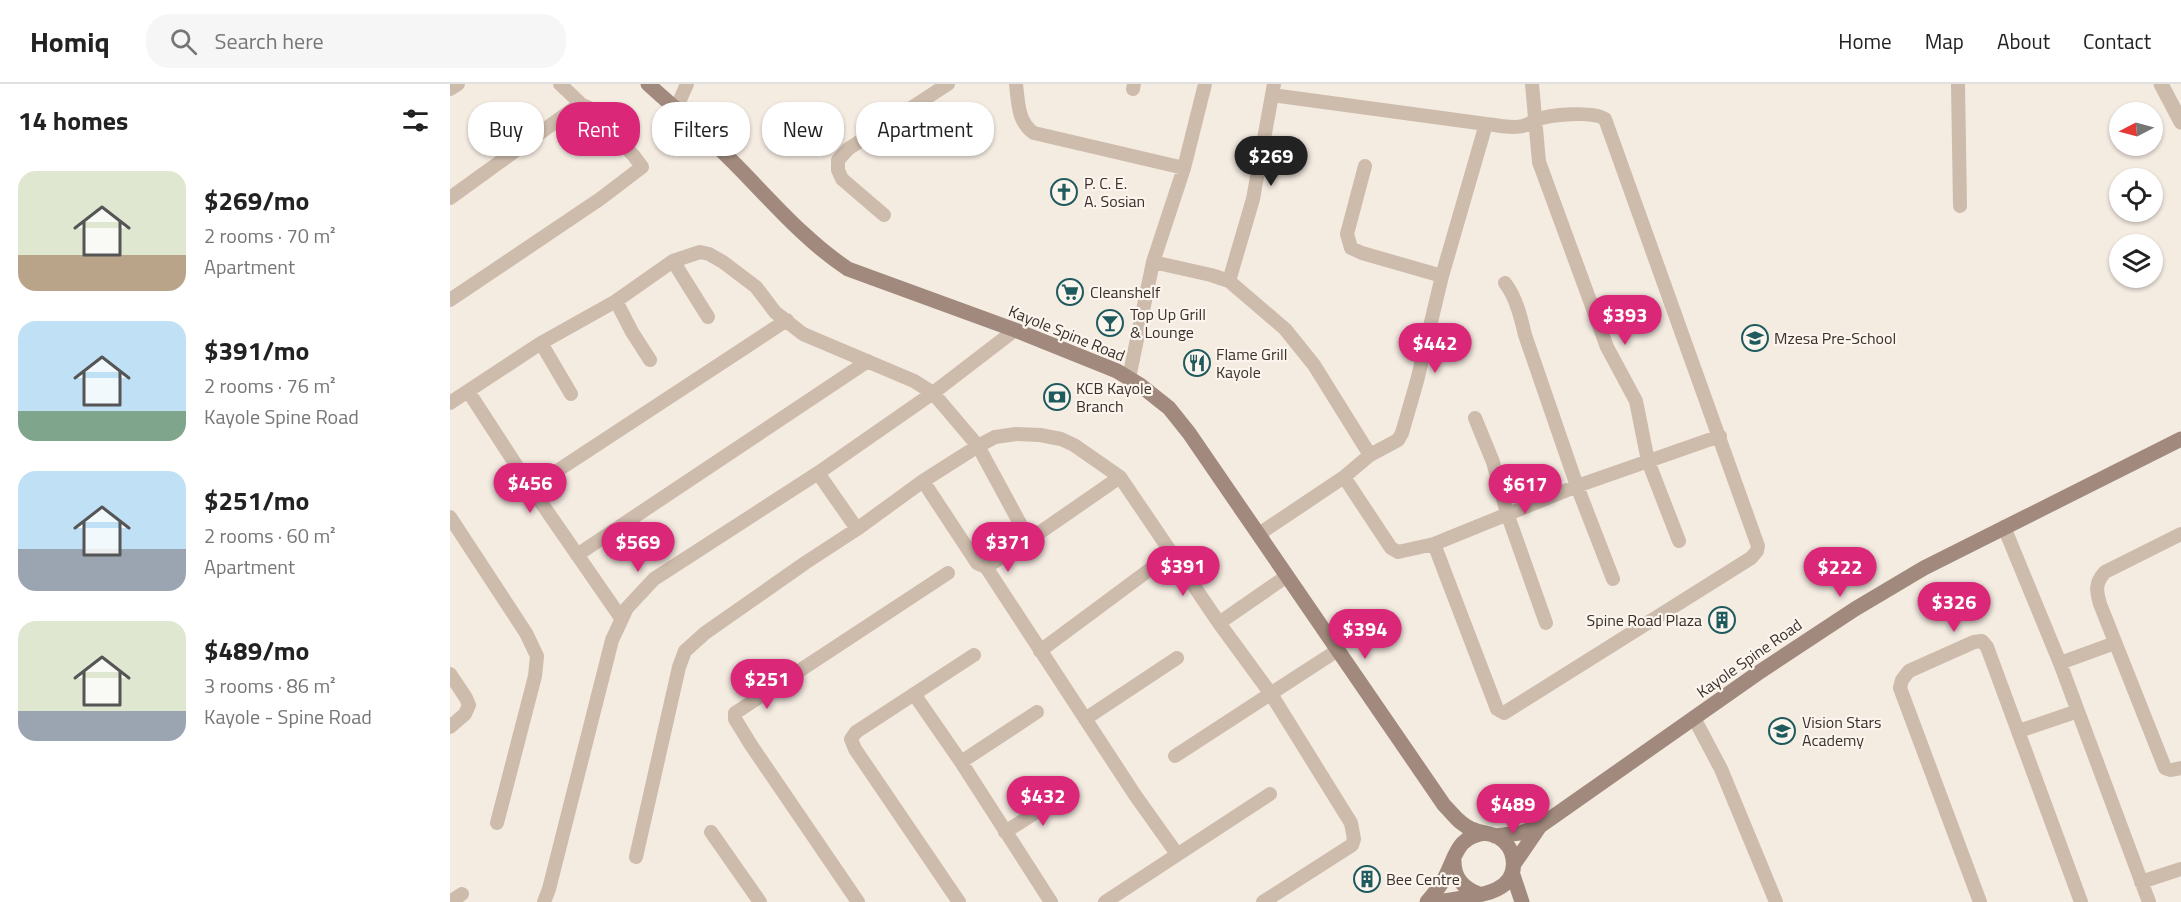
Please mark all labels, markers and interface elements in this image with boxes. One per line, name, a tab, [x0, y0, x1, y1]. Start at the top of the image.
search box	[146, 14, 566, 68]
text: Homiq	[30, 20, 110, 63]
text: Search here	[215, 24, 324, 58]
icon: search	[167, 25, 200, 58]
text: Home	[1838, 25, 1892, 57]
text: Map	[1925, 25, 1964, 57]
text: About	[1997, 25, 2050, 57]
text: Contact	[2083, 25, 2151, 57]
text: 14 homes	[18, 101, 128, 140]
chip: Buy	[468, 102, 544, 156]
chip: Rent	[556, 102, 640, 156]
chip: Filters	[652, 102, 750, 156]
chip: New	[762, 102, 844, 156]
chip: Apartment	[856, 102, 994, 156]
north arrow	[2109, 102, 2163, 156]
map controls	[2109, 102, 2163, 288]
icon: filters	[399, 104, 432, 137]
pin: $269	[1235, 136, 1307, 187]
text: $269	[1249, 140, 1293, 171]
button: locate	[2109, 168, 2163, 222]
place label: P. C. E. A. Sosian	[1084, 171, 1145, 213]
church icon: P. C. E. A. Sosian	[1049, 177, 1079, 207]
text: $269/mo	[204, 181, 309, 220]
icon: home	[66, 195, 138, 267]
text: 2 rooms · 70 m²	[204, 220, 336, 251]
button: layers	[2109, 234, 2163, 288]
text: Apartment	[204, 251, 295, 282]
supermarket icon: Cleanshelf	[1055, 277, 1085, 307]
place label: Cleanshelf	[1090, 280, 1161, 304]
pin: $393	[1589, 295, 1661, 346]
street label: Kayole Spine Road	[1005, 299, 1129, 367]
text: $393	[1603, 299, 1647, 330]
place label: Top Up Grill & Lounge	[1130, 302, 1206, 344]
bar icon: Top Up Grill & Lounge	[1095, 308, 1125, 338]
pin: $442	[1399, 323, 1471, 374]
school or university icon: Mzesa Pre-School	[1740, 323, 1770, 353]
place label: Mzesa Pre-School	[1774, 326, 1896, 350]
text: $442	[1413, 327, 1457, 358]
text: $391/mo	[204, 331, 309, 370]
place label: Flame Grill Kayole	[1216, 342, 1287, 384]
icon: home	[66, 345, 138, 417]
restaurant icon: Flame Grill Kayole	[1182, 348, 1212, 378]
text: 2 rooms · 76 m²	[204, 370, 336, 401]
place label: KCB Kayole Branch	[1076, 376, 1152, 418]
bank icon: KCB Kayole Branch	[1042, 382, 1072, 412]
text: Kayole Spine Road	[204, 401, 359, 432]
pin: $456	[494, 463, 566, 514]
pin: $617	[1489, 464, 1561, 515]
text: $456	[508, 467, 552, 498]
text: $617	[1503, 468, 1547, 499]
text: $251/mo	[204, 481, 309, 520]
icon: home	[66, 495, 138, 567]
text: 2 rooms · 60 m²	[204, 520, 336, 551]
pin: $569	[602, 522, 674, 573]
pin: $371	[972, 522, 1044, 573]
text: $569	[616, 526, 660, 557]
text: $371	[986, 526, 1030, 557]
pin: $391	[1147, 546, 1219, 597]
pin: $222	[1804, 547, 1876, 598]
text: $391	[1161, 550, 1205, 581]
text: Apartment	[204, 551, 295, 582]
text: $222	[1818, 551, 1862, 582]
pin: $326	[1918, 582, 1990, 633]
text: $326	[1932, 586, 1976, 617]
building icon: Spine Road Plaza	[1707, 605, 1737, 635]
place label: Spine Road Plaza	[1587, 608, 1702, 632]
pin: $394	[1329, 609, 1401, 660]
text: $394	[1343, 613, 1387, 644]
street label: Kayole Spine Road	[1691, 613, 1807, 703]
text: $489/mo	[204, 631, 309, 670]
icon: home	[66, 645, 138, 717]
pin: $251	[731, 659, 803, 710]
text: $251	[745, 663, 789, 694]
text: 3 rooms · 86 m²	[204, 670, 336, 701]
text: Kayole - Spine Road	[204, 701, 372, 732]
place label: Vision Stars Academy	[1802, 710, 1881, 752]
school or university icon: Vision Stars Academy	[1767, 716, 1797, 746]
pin: $432	[1007, 776, 1079, 827]
text: $432	[1021, 780, 1065, 811]
pin: $489	[1477, 784, 1549, 835]
text: $489	[1491, 788, 1535, 819]
building icon: Bee Centre	[1352, 864, 1382, 894]
place label: Bee Centre	[1386, 867, 1460, 891]

